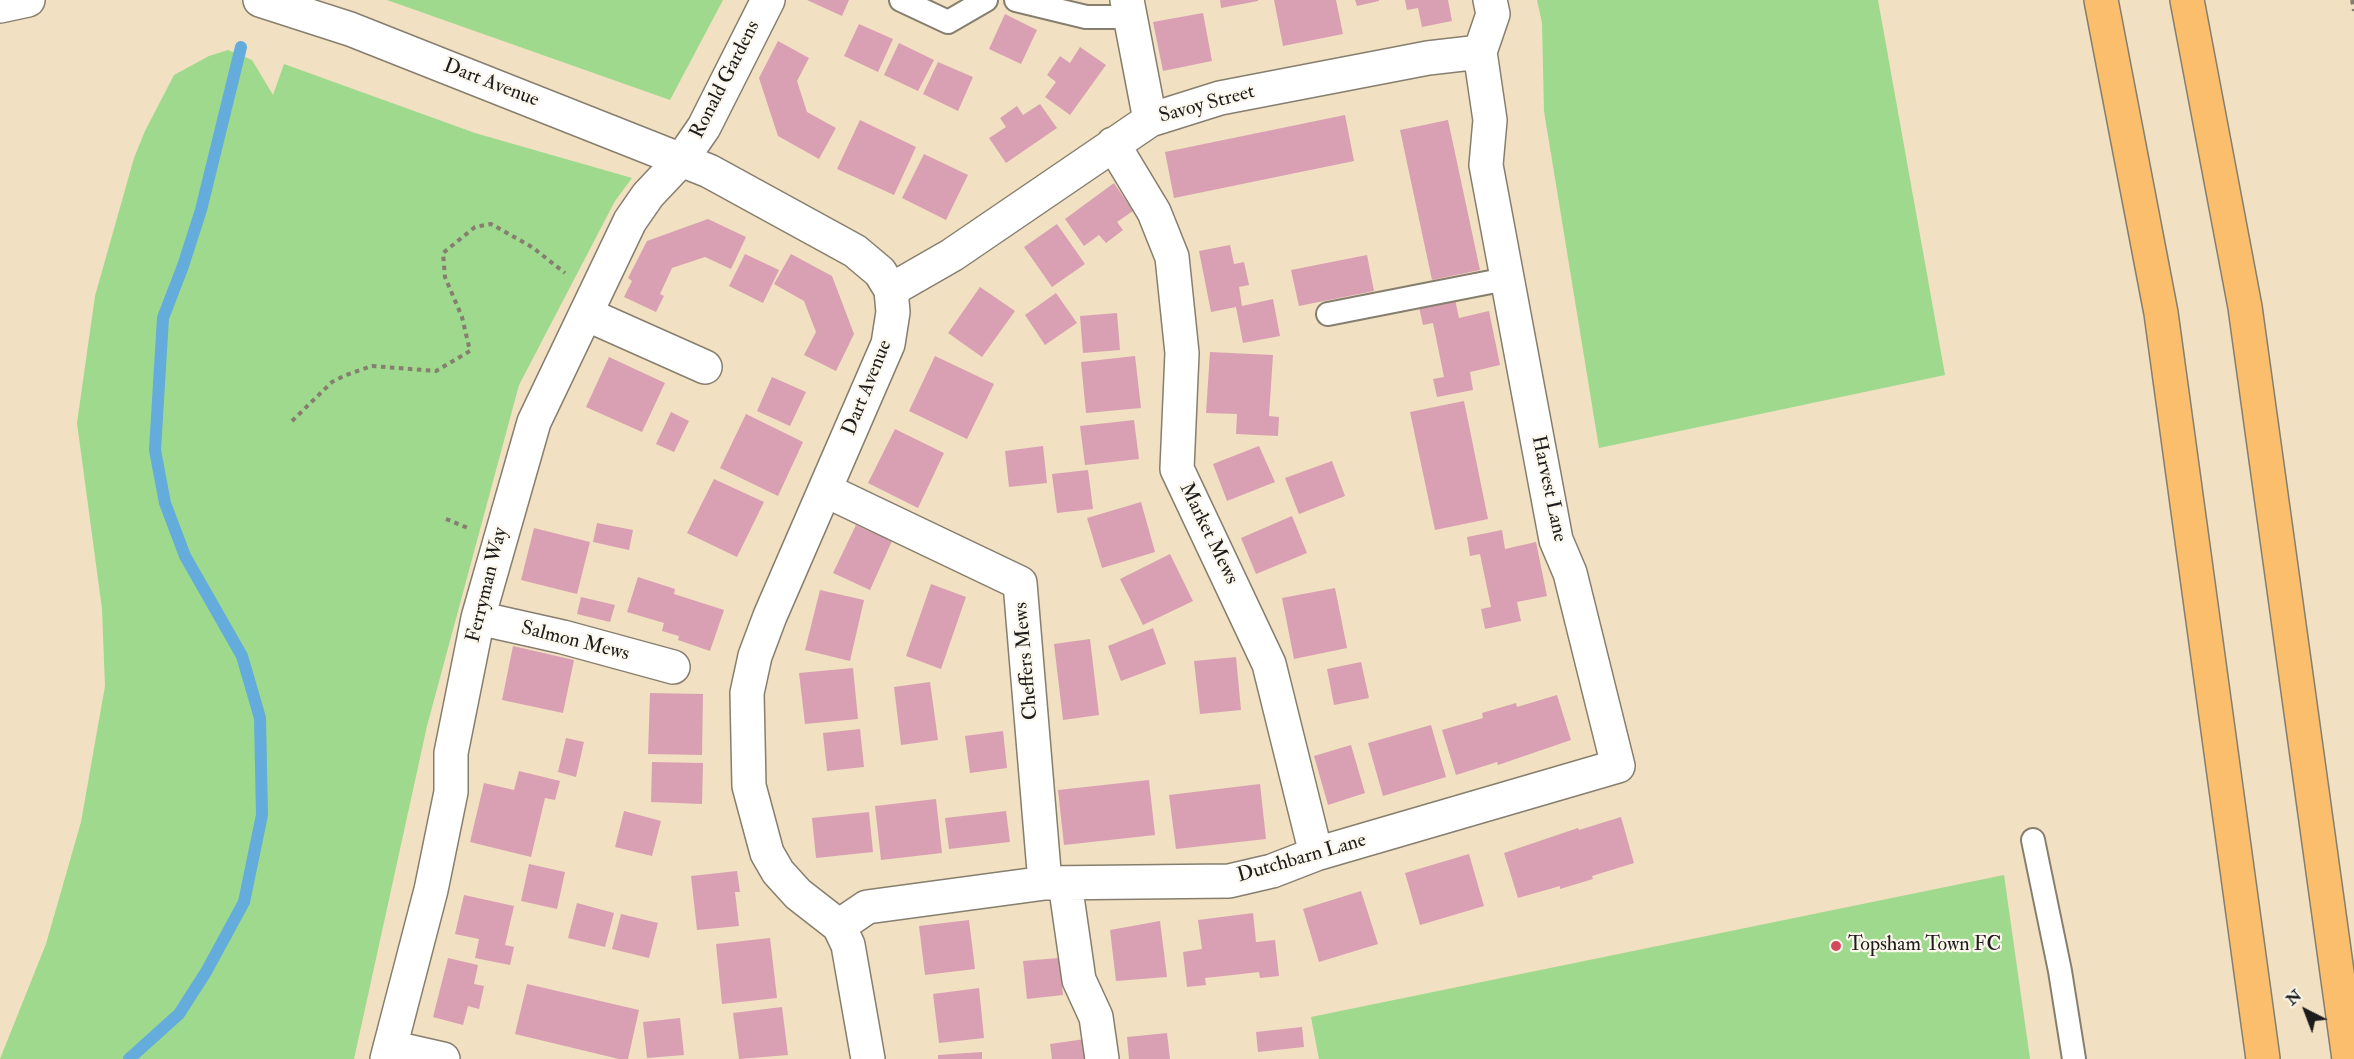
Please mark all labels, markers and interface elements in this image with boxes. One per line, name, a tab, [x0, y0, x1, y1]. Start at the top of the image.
street label: Ronald Gardens	[686, 17, 766, 143]
street label: Dart Avenue	[440, 55, 542, 113]
street label: Savoy Street	[1156, 81, 1258, 129]
street label: Dart Avenue	[838, 337, 898, 439]
street label: Harvest Lane	[1525, 434, 1571, 544]
street label: Market Mews	[1173, 479, 1243, 589]
street label: Ferryman Way	[462, 525, 514, 645]
street label: Cheffers Mews	[1010, 601, 1044, 721]
street label: Salmon Mews	[518, 617, 632, 667]
street label: Dutchbarn Lane	[1235, 829, 1369, 889]
place label: Topsham Town FC	[1848, 934, 2001, 958]
marker: Topsham Town FC	[1829, 939, 1843, 953]
north arrow	[2276, 981, 2336, 1041]
text: N	[2282, 985, 2306, 1010]

